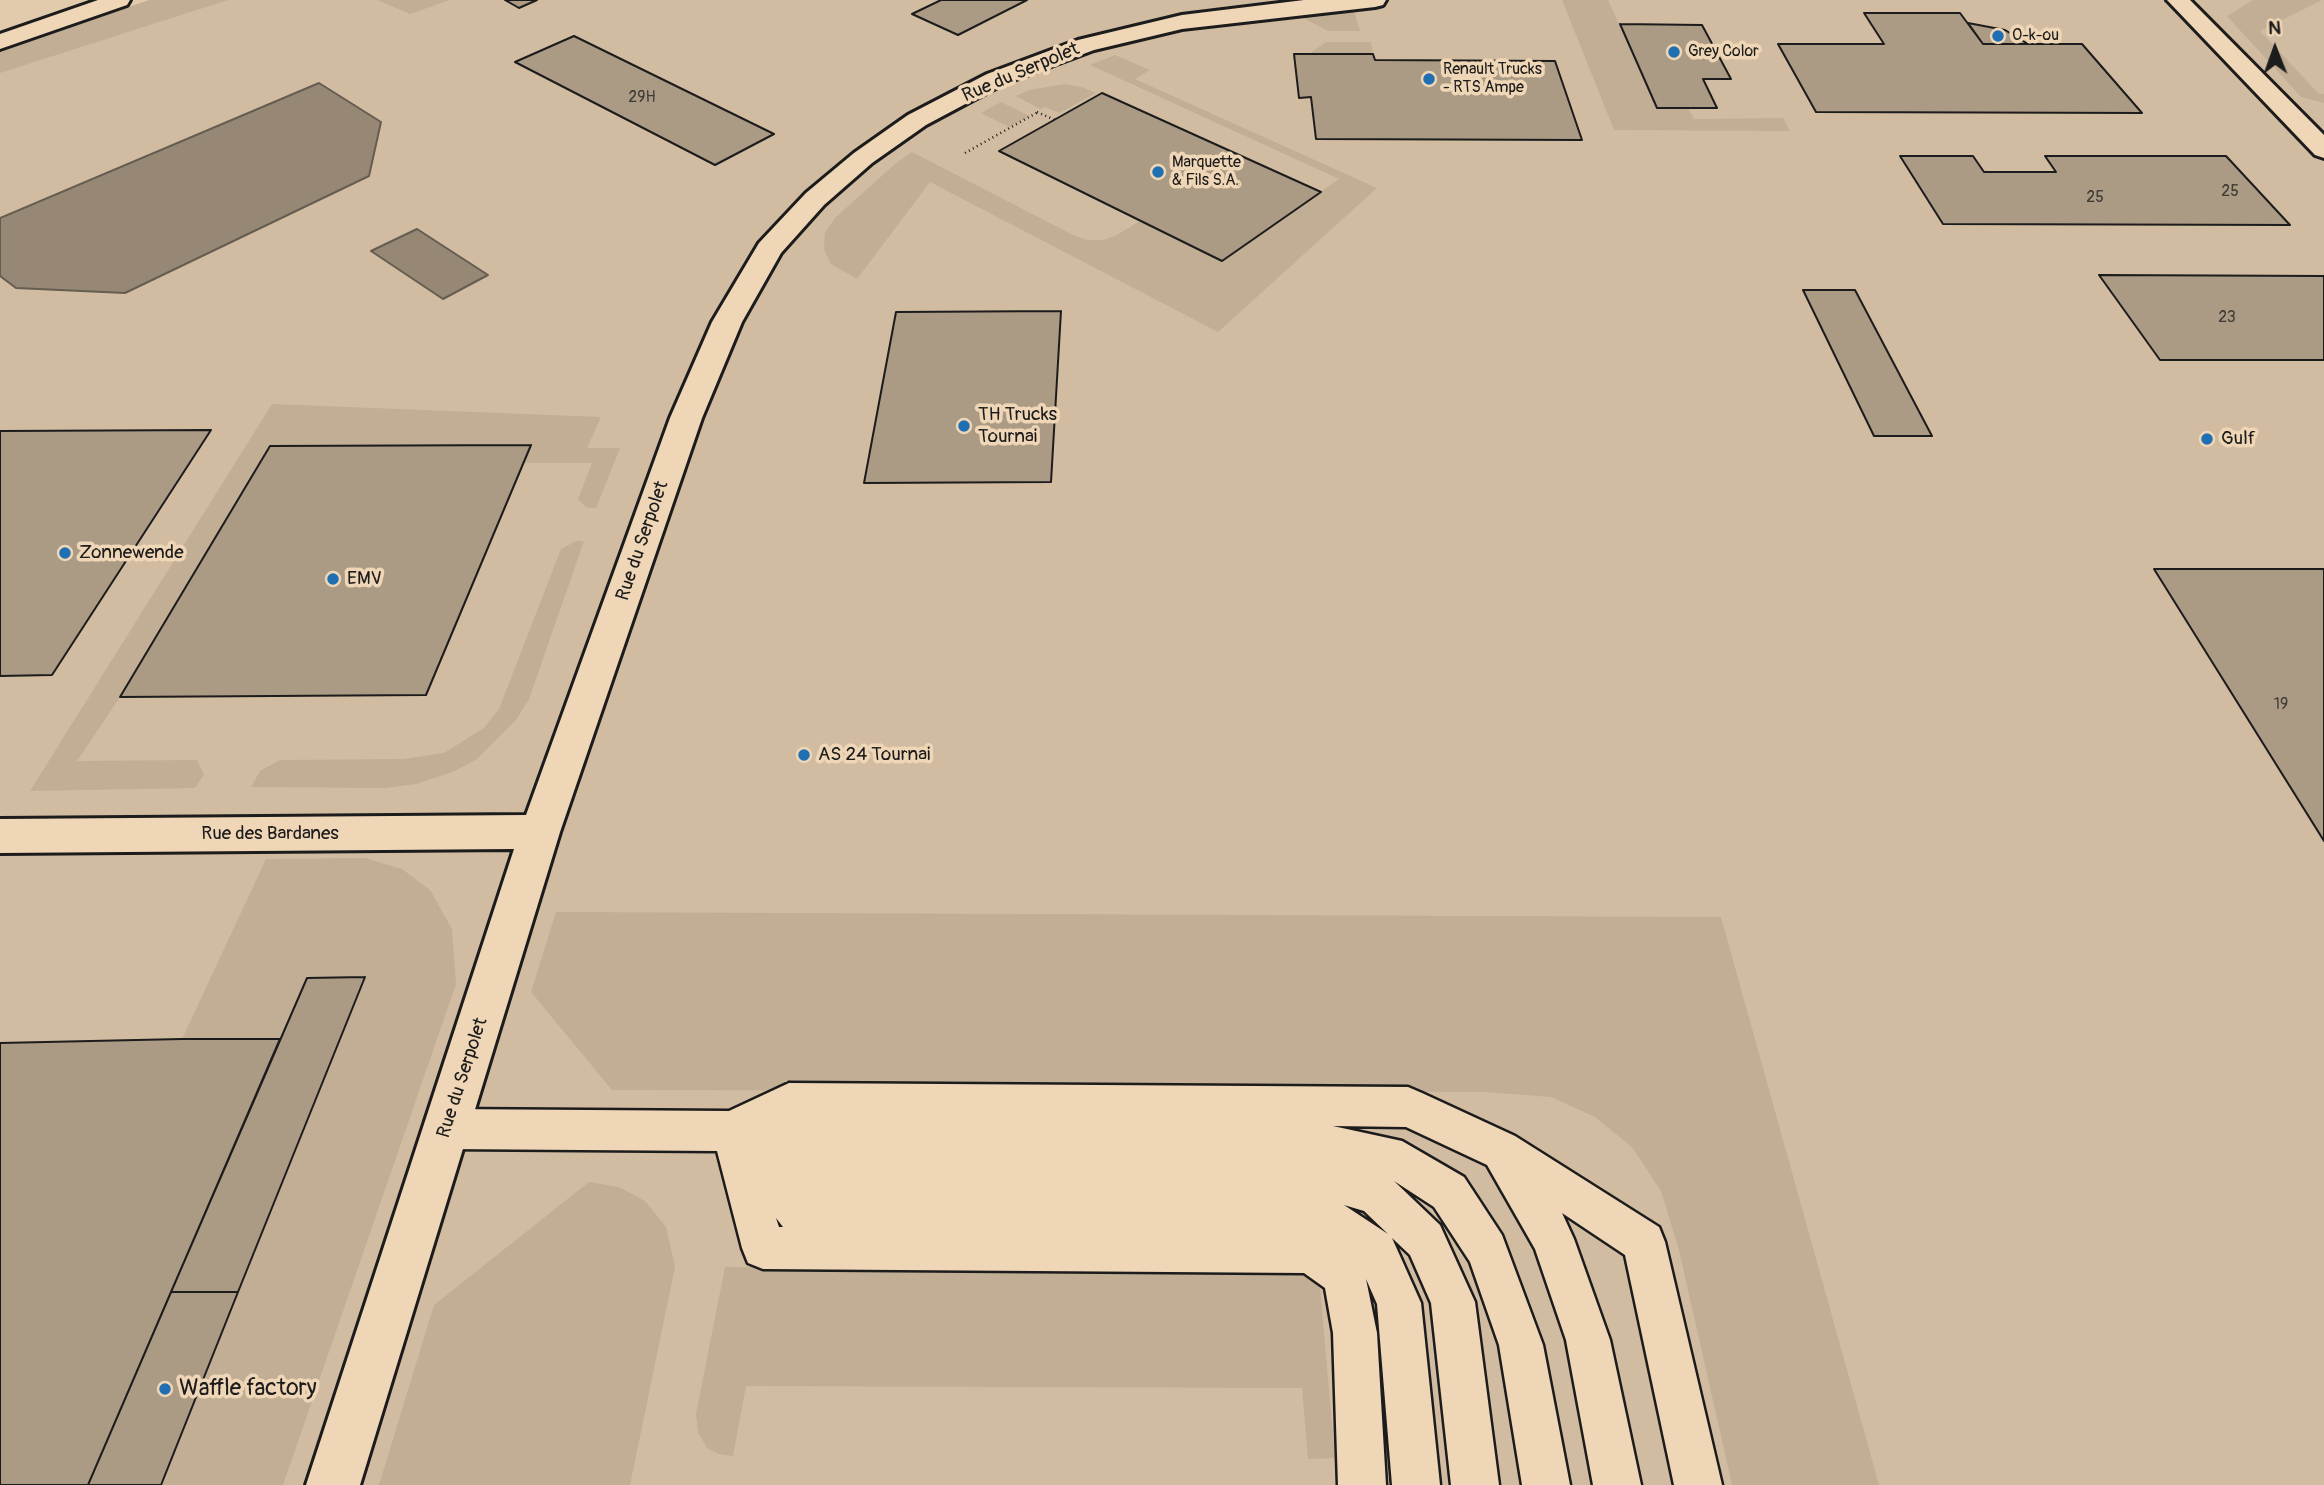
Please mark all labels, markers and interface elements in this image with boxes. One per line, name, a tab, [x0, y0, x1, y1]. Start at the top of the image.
north arrow	[2240, 14, 2310, 84]
text: N	[2268, 16, 2281, 40]
place label: O-k-ou	[2012, 26, 2059, 46]
marker: O-k-ou	[1990, 28, 2006, 44]
street label: Rue du Serpolet	[959, 38, 1083, 108]
place label: Grey Color	[1688, 42, 1759, 62]
marker: Grey Color	[1666, 44, 1682, 60]
place label: Renault Trucks - RTS Ampe	[1443, 60, 1542, 98]
marker: Renault Trucks - RTS Ampe	[1421, 71, 1437, 87]
house number: 29H	[628, 88, 656, 108]
place label: Marquette & Fils S.A.	[1172, 153, 1241, 191]
marker: Marquette & Fils S.A.	[1150, 164, 1166, 180]
house number: 25	[2221, 182, 2239, 202]
house number: 25	[2086, 188, 2104, 208]
house number: 23	[2218, 308, 2236, 328]
place label: TH Trucks Tournai	[978, 404, 1057, 448]
marker: TH Trucks Tournai	[956, 418, 972, 434]
place label: Gulf	[2221, 428, 2255, 450]
marker: Gulf	[2199, 431, 2215, 447]
street label: Rue du Serpolet	[612, 478, 674, 604]
place label: Zonnewende	[79, 542, 184, 564]
marker: Zonnewende	[57, 545, 73, 561]
place label: EMV	[347, 568, 382, 590]
marker: EMV	[325, 571, 341, 587]
house number: 19	[2274, 695, 2288, 715]
place label: AS 24 Tournai	[818, 744, 930, 766]
marker: AS 24 Tournai	[796, 747, 812, 763]
street label: Rue des Bardanes	[201, 823, 339, 845]
street label: Rue du Serpolet	[433, 1015, 493, 1141]
place label: Waffle factory	[179, 1375, 317, 1403]
marker: Waffle factory	[157, 1381, 173, 1397]

